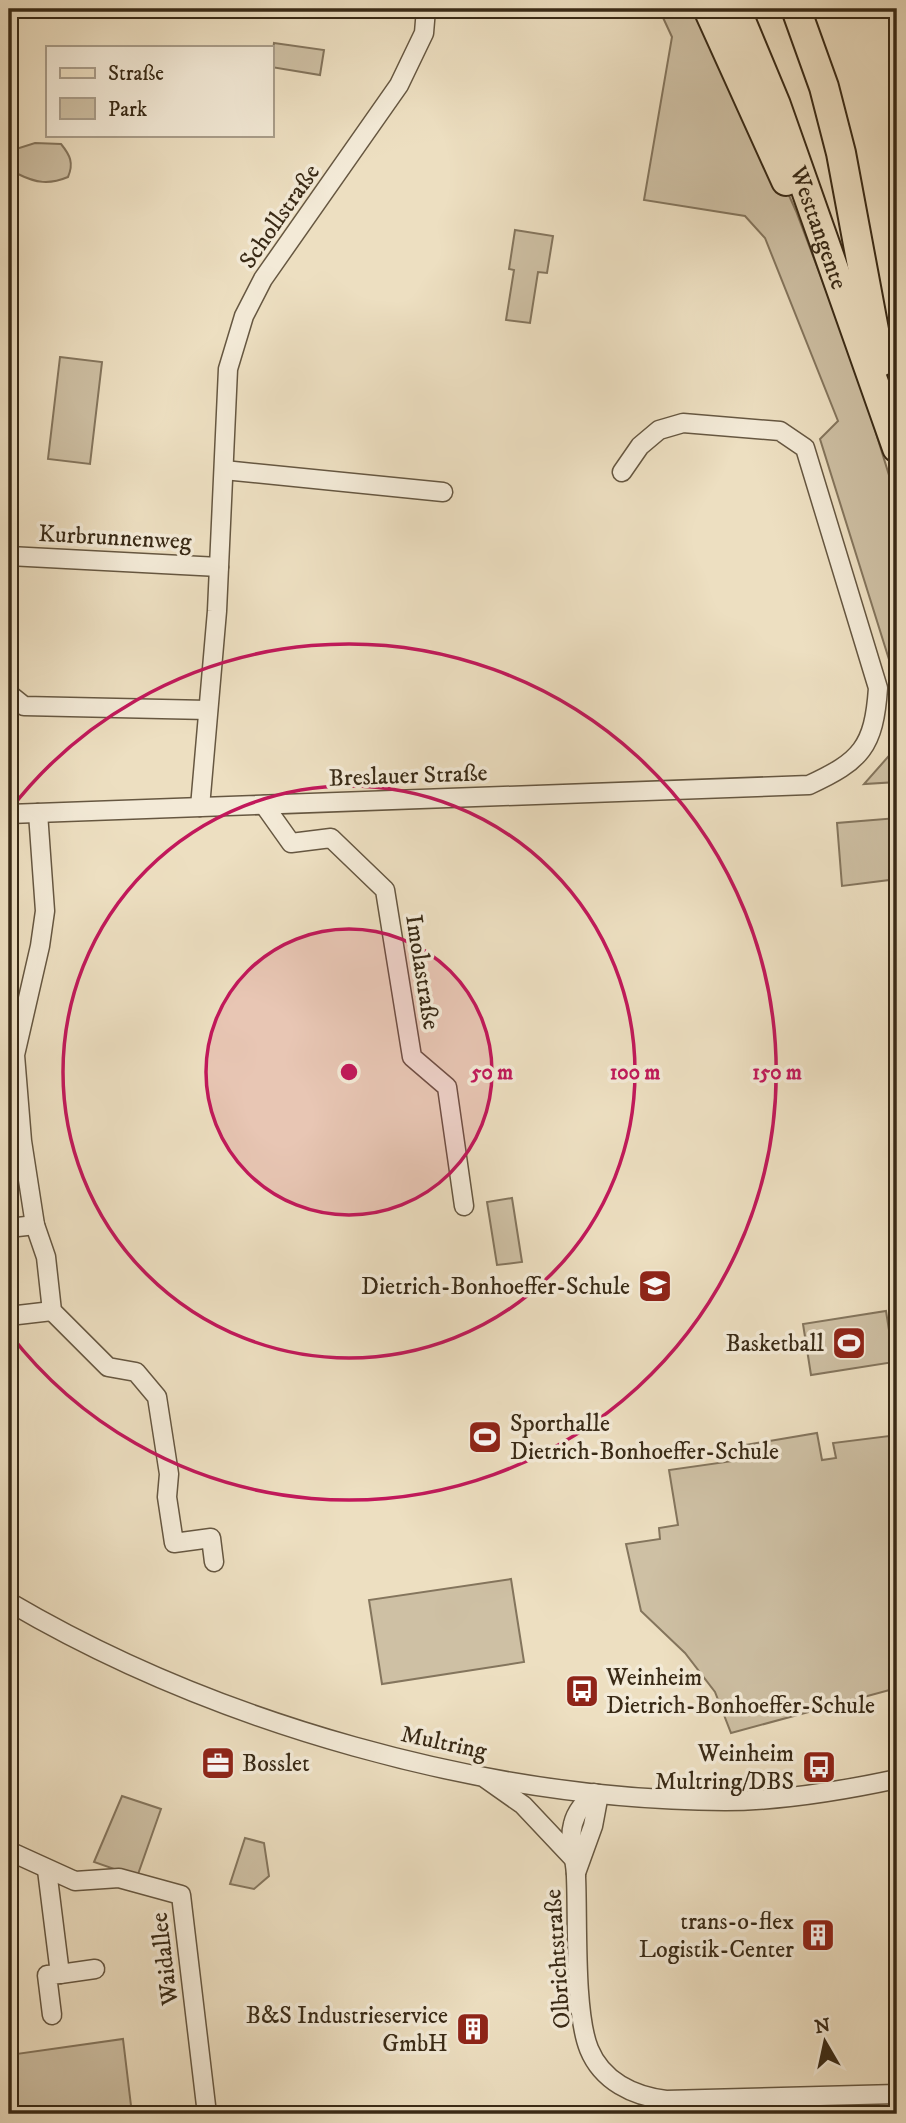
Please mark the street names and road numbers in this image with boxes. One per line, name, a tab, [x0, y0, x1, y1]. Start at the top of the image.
street label: Schollstraße	[233, 158, 327, 275]
street label: Westtangente	[782, 161, 854, 294]
street label: Kurbrunnenweg	[38, 519, 193, 557]
street label: Breslauer Straße	[328, 758, 488, 794]
street label: Imolastraße	[398, 912, 446, 1032]
street label: Multring	[398, 1719, 490, 1767]
street label: Olbrichtstraße	[538, 1888, 578, 2030]
street label: Waidallee	[144, 1911, 186, 2008]

